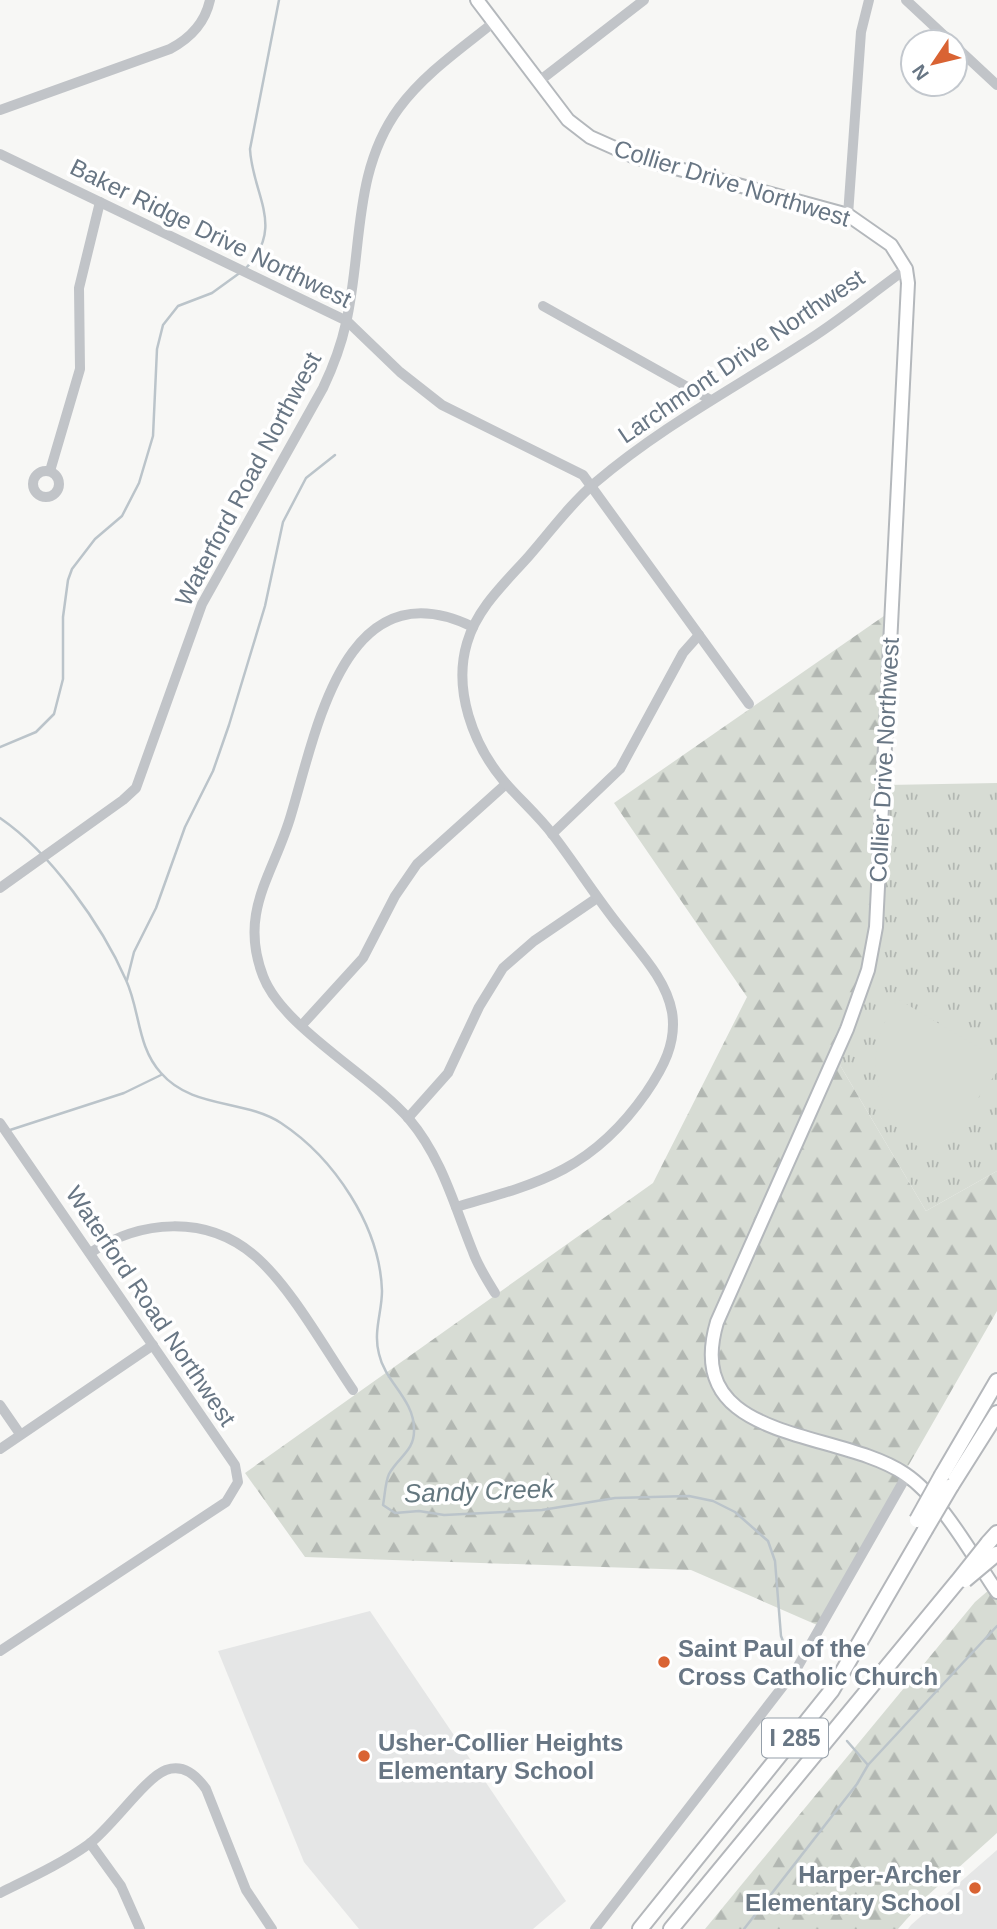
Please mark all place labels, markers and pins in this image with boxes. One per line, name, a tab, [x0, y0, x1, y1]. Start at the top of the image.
place label: Saint Paul of the Cross Catholic Church	[678, 1635, 938, 1690]
marker: Saint Paul of the Cross Catholic Church	[656, 1654, 672, 1670]
place label: Usher-Collier Heights Elementary School	[378, 1729, 623, 1784]
marker: Usher-Collier Heights Elementary School	[356, 1748, 372, 1764]
place label: Harper-Archer Elementary School	[745, 1861, 961, 1916]
marker: Harper-Archer Elementary School	[967, 1880, 983, 1896]

